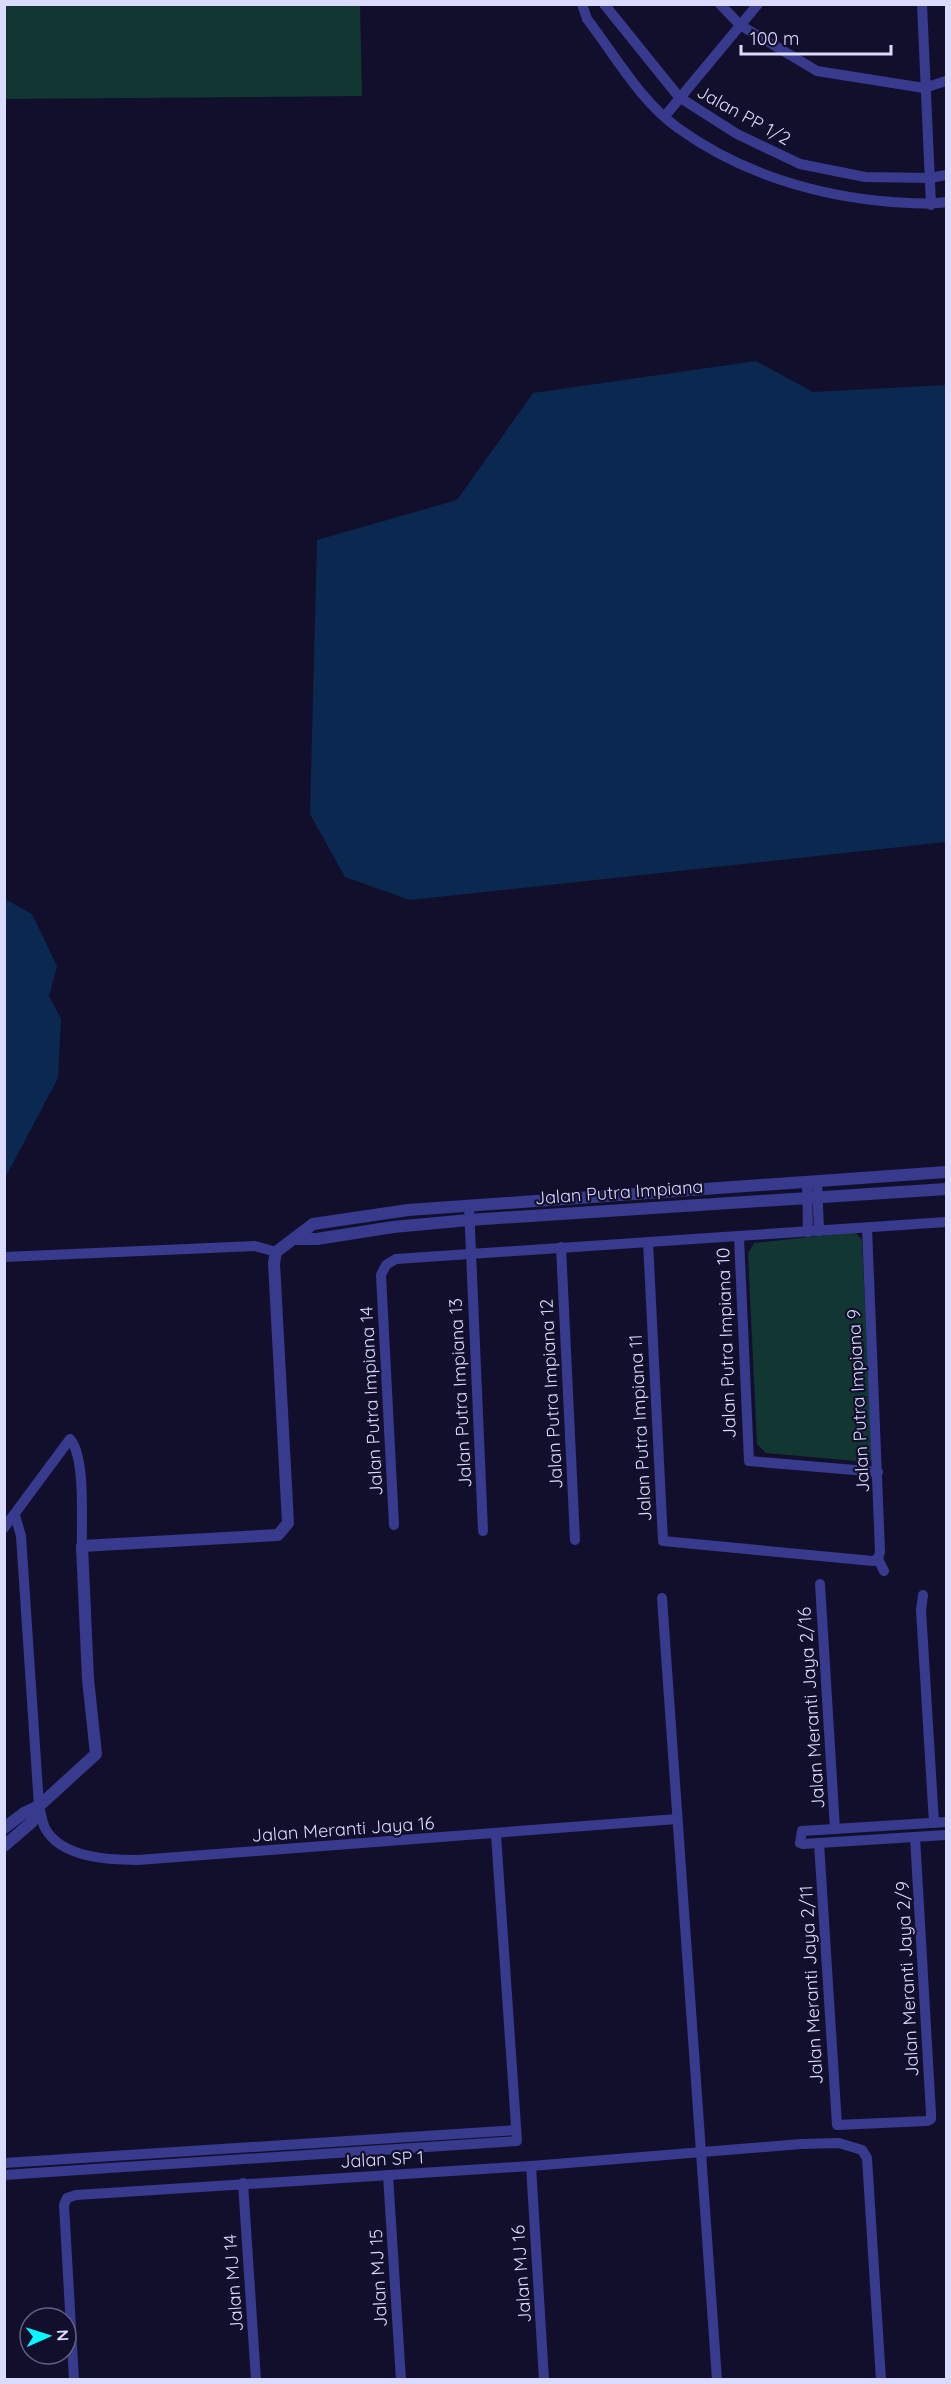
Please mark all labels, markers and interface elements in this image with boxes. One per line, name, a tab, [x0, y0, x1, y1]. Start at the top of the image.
scale bar	[741, 18, 891, 56]
text: 100 m	[750, 27, 799, 50]
street label: Jalan PP 1/2	[693, 80, 795, 150]
street label: Jalan Putra Impiana	[534, 1175, 704, 1209]
street label: Jalan Putra Impiana 10	[711, 1247, 741, 1439]
street label: Jalan Putra Impiana 13	[444, 1298, 476, 1488]
street label: Jalan Putra Impiana 12	[535, 1298, 567, 1490]
street label: Jalan Putra Impiana 14	[355, 1306, 387, 1496]
street label: Jalan Putra Impiana 9	[842, 1309, 874, 1493]
street label: Jalan Putra Impiana 11	[624, 1334, 656, 1522]
street label: Jalan Meranti Jaya 2/16	[792, 1606, 830, 1810]
street label: Jalan Meranti Jaya 16	[251, 1811, 435, 1847]
street label: Jalan Meranti Jaya 2/9	[890, 1880, 924, 2078]
street label: Jalan Meranti Jaya 2/11	[794, 1885, 828, 2085]
street label: Jalan SP 1	[339, 2145, 425, 2173]
street label: Jalan MJ 16	[506, 2224, 536, 2324]
street label: Jalan MJ 15	[364, 2228, 392, 2328]
street label: Jalan MJ 14	[218, 2234, 248, 2332]
north arrow	[18, 2306, 78, 2366]
text: N	[53, 2329, 73, 2342]

